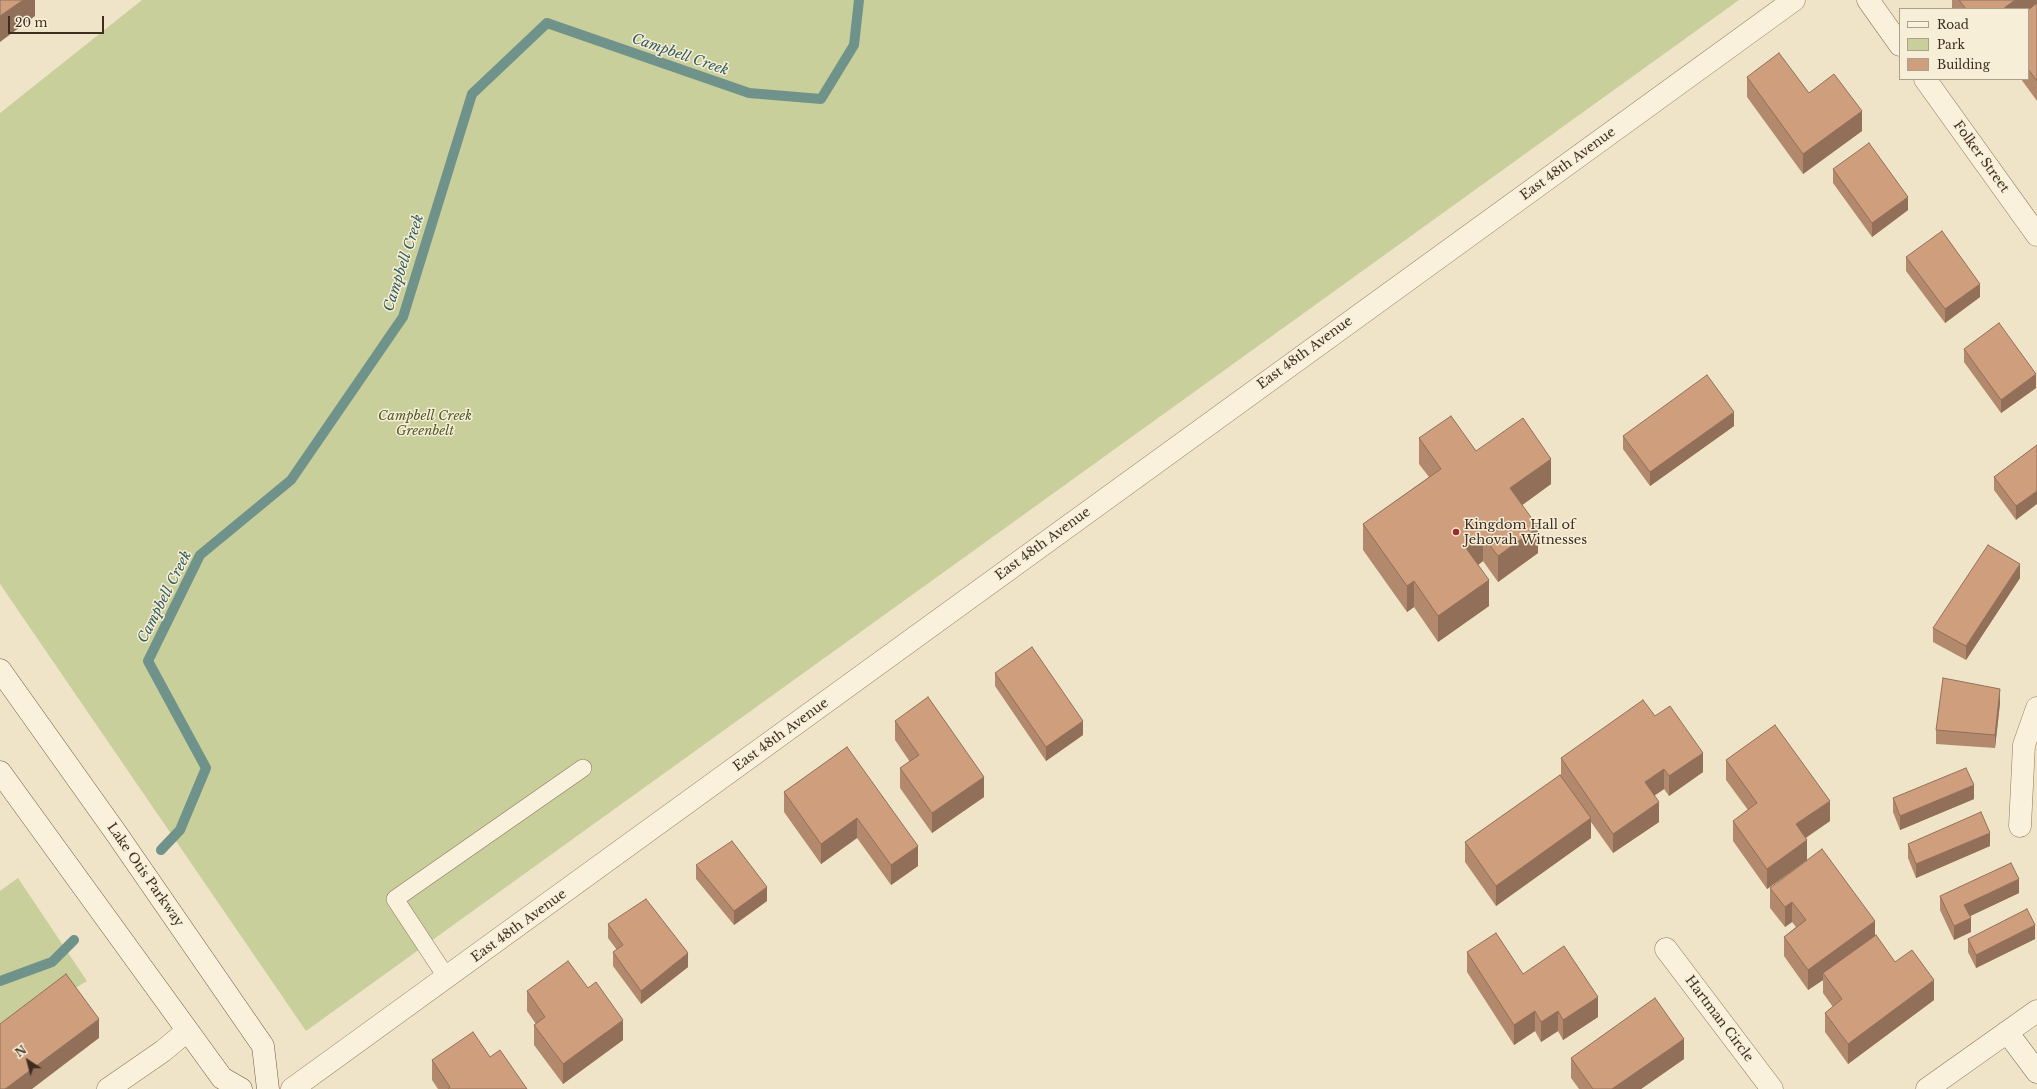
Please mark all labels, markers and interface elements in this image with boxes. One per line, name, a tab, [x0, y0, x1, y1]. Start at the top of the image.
scale bar	[10, 8, 106, 34]
legend	[1899, 8, 2029, 80]
text: 20 m	[15, 15, 47, 30]
text: Road	[1937, 17, 1969, 32]
water label: Campbell Creek	[629, 31, 731, 79]
text: Park	[1937, 37, 1965, 52]
text: Building	[1937, 57, 1990, 72]
street label: Folker Street	[1950, 118, 2012, 196]
street label: East 48th Avenue	[1517, 124, 1619, 204]
water label: Campbell Creek	[380, 212, 428, 314]
street label: East 48th Avenue	[1254, 313, 1356, 393]
park label: Campbell Creek Greenbelt	[378, 408, 472, 439]
street label: East 48th Avenue	[992, 504, 1094, 584]
place label: Kingdom Hall of Jehovah Witnesses	[1464, 517, 1587, 548]
marker: Kingdom Hall of Jehovah Witnesses	[1451, 527, 1461, 537]
water label: Campbell Creek	[135, 548, 195, 646]
street label: East 48th Avenue	[730, 695, 832, 775]
street label: Lake Otis Parkway	[103, 820, 187, 930]
street label: East 48th Avenue	[468, 886, 570, 966]
street label: Hartman Circle	[1682, 973, 1756, 1065]
north arrow	[8, 1041, 48, 1081]
text: N	[13, 1043, 29, 1060]

